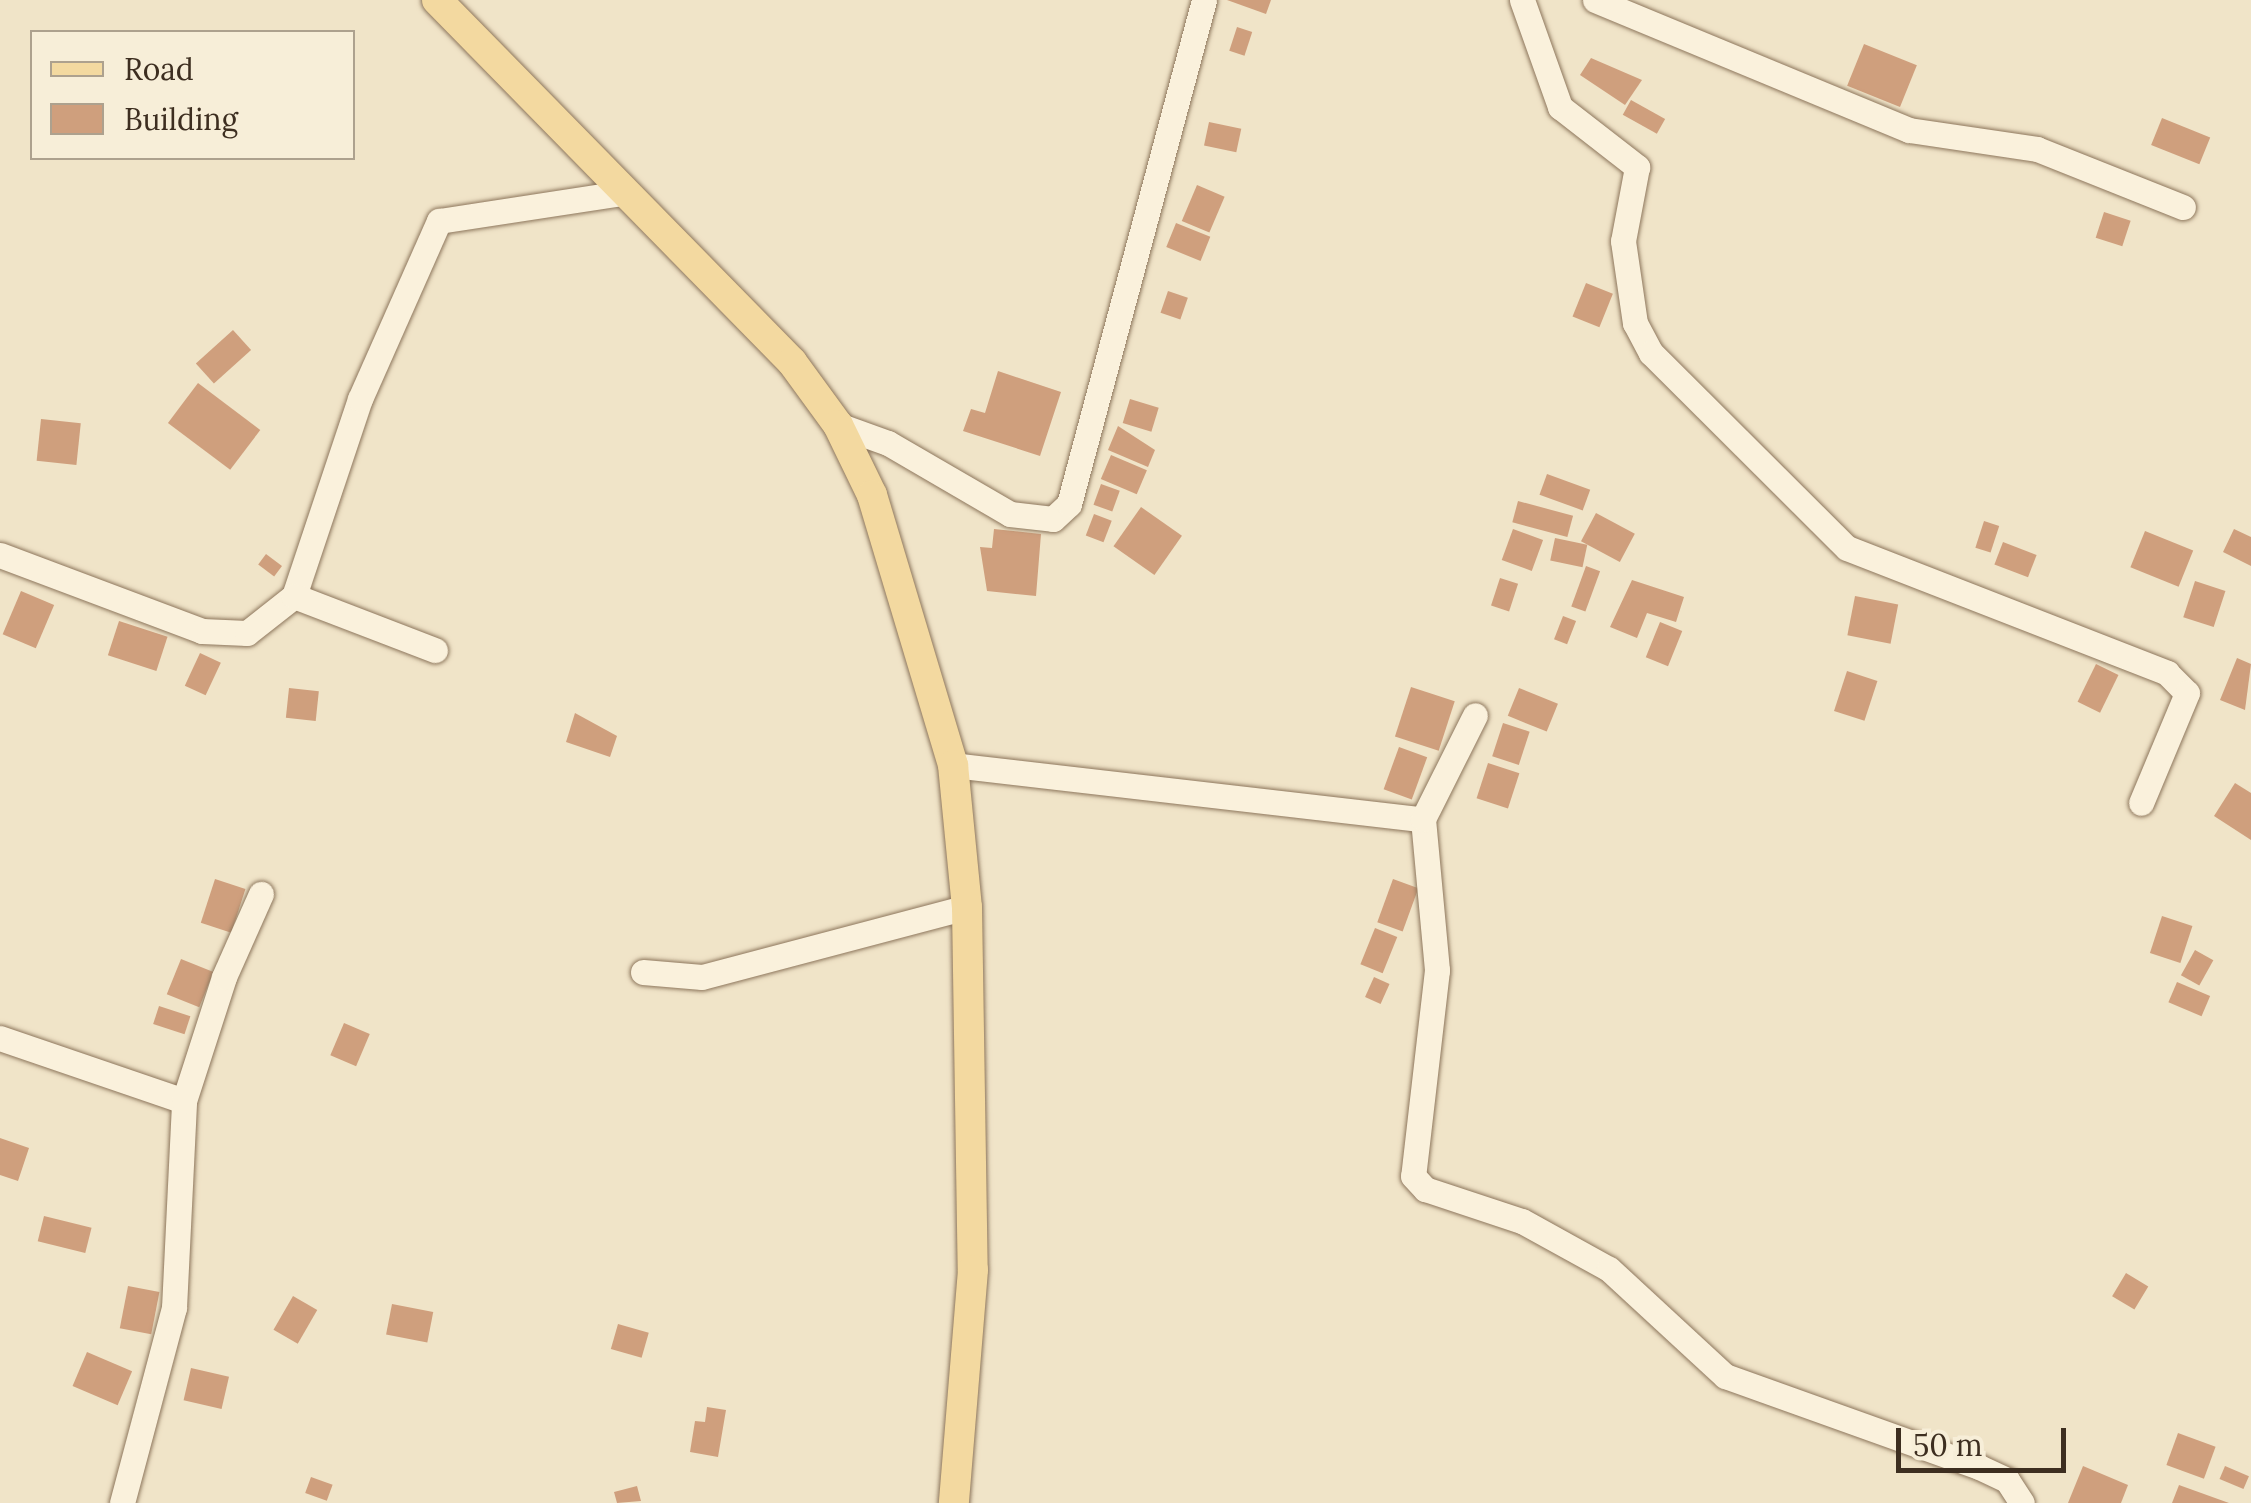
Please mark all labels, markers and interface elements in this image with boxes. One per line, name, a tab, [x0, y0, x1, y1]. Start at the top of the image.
legend	[30, 30, 355, 160]
text: Road	[124, 50, 194, 88]
text: Building	[124, 100, 238, 138]
scale bar	[1901, 1408, 2071, 1470]
text: 50 m	[1913, 1426, 1983, 1464]

